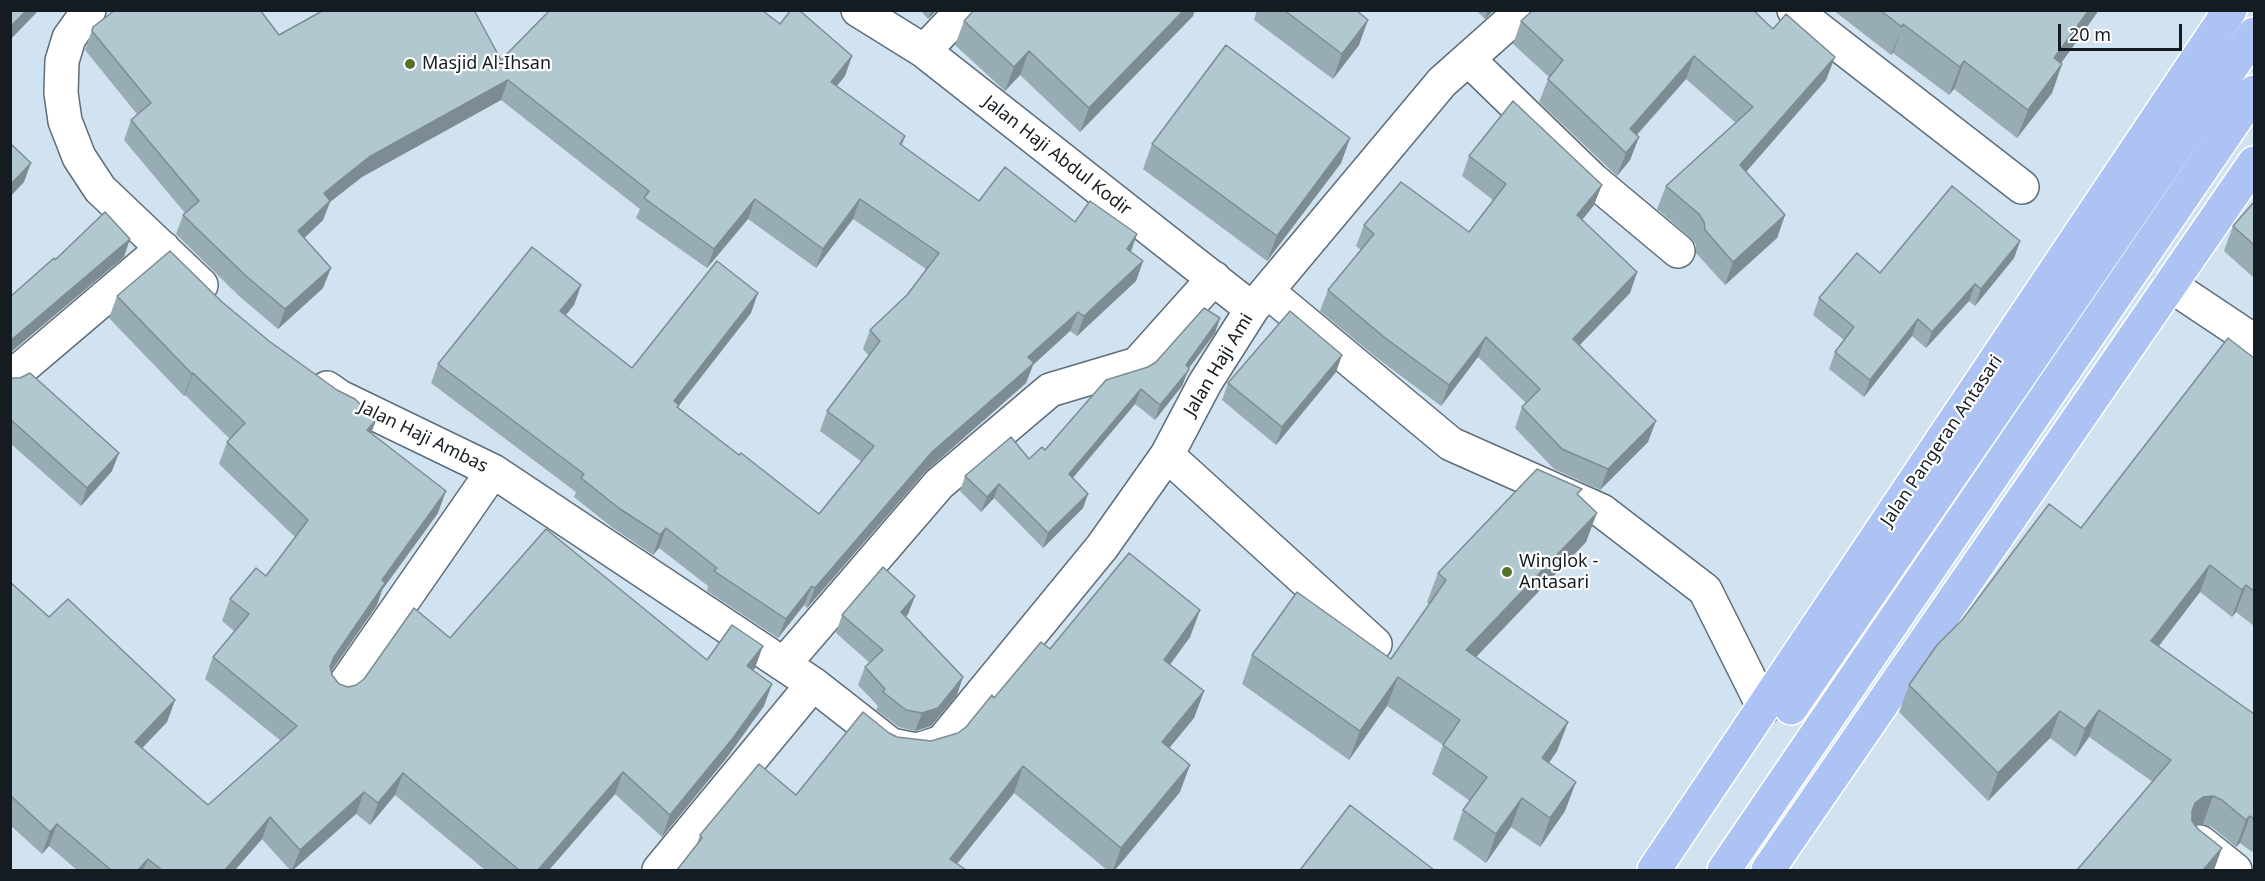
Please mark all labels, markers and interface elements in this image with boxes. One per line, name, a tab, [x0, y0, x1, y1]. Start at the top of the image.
scale bar	[2061, 12, 2186, 50]
text: 20 m	[2069, 22, 2111, 46]
place label: Masjid Al-Ihsan	[422, 53, 551, 75]
marker: Masjid Al-Ihsan	[403, 57, 417, 71]
street label: Jalan Haji Abdul Kodir	[979, 91, 1135, 221]
street label: Jalan Haji Ami	[1180, 310, 1258, 420]
street label: Jalan Pangeran Antasari	[1877, 351, 2007, 531]
street label: Jalan Haji Ambas	[355, 396, 491, 478]
place label: Winglok - Antasari	[1519, 551, 1598, 594]
marker: Winglok - Antasari	[1500, 565, 1514, 579]

